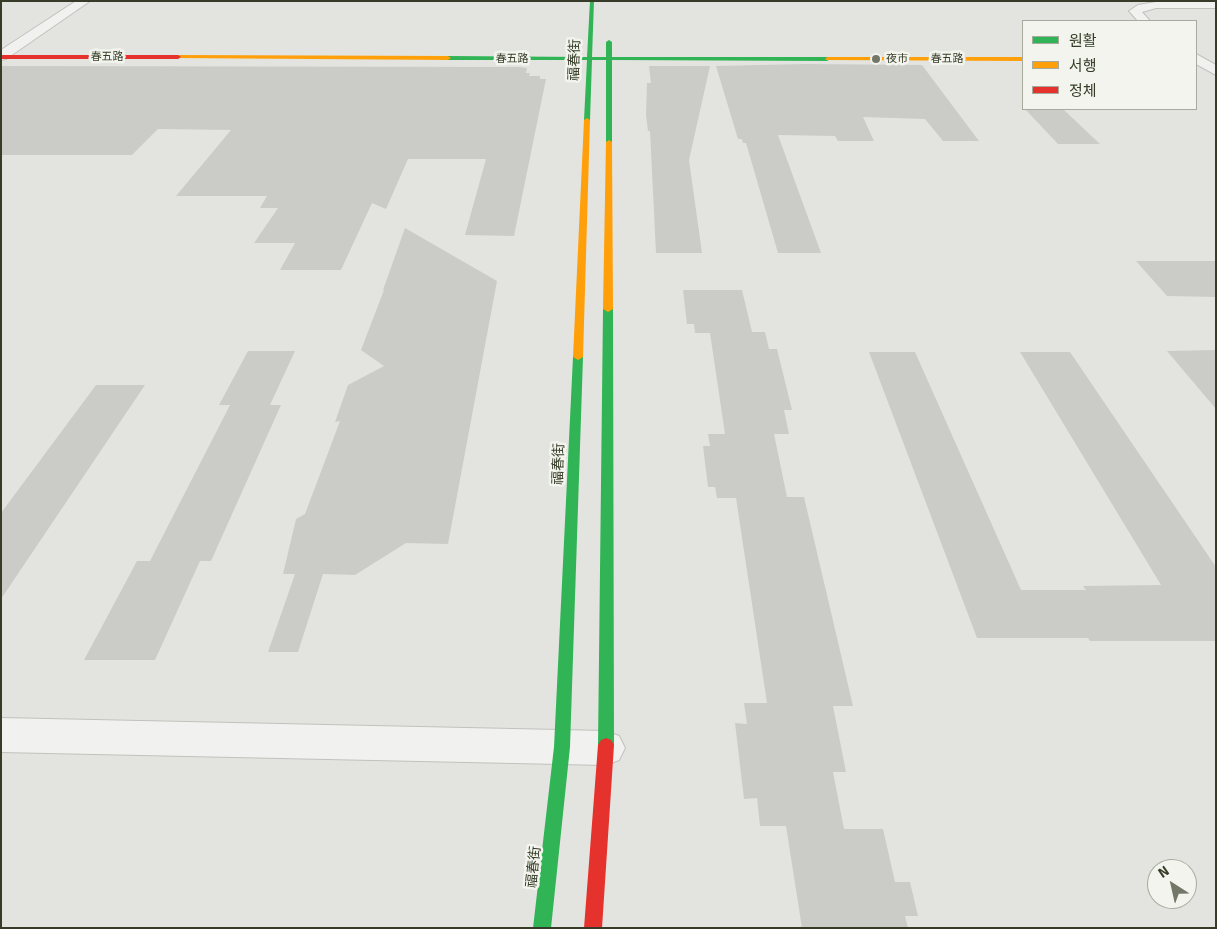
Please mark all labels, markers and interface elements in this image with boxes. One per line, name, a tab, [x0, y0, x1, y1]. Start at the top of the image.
legend	[1022, 20, 1197, 110]
text: 원활	[1069, 32, 1097, 50]
street label: 福春街	[566, 39, 584, 81]
street label: 春五路	[91, 50, 123, 64]
street label: 春五路	[496, 52, 528, 66]
place label: 夜市	[886, 52, 908, 66]
street label: 春五路	[931, 52, 963, 66]
marker: 夜市	[870, 53, 882, 65]
text: 서행	[1069, 57, 1097, 75]
text: 정체	[1069, 82, 1097, 100]
street label: 福春街	[550, 443, 568, 485]
street label: 福春街	[523, 845, 545, 889]
north arrow	[1147, 859, 1197, 909]
text: N	[1155, 862, 1173, 882]

